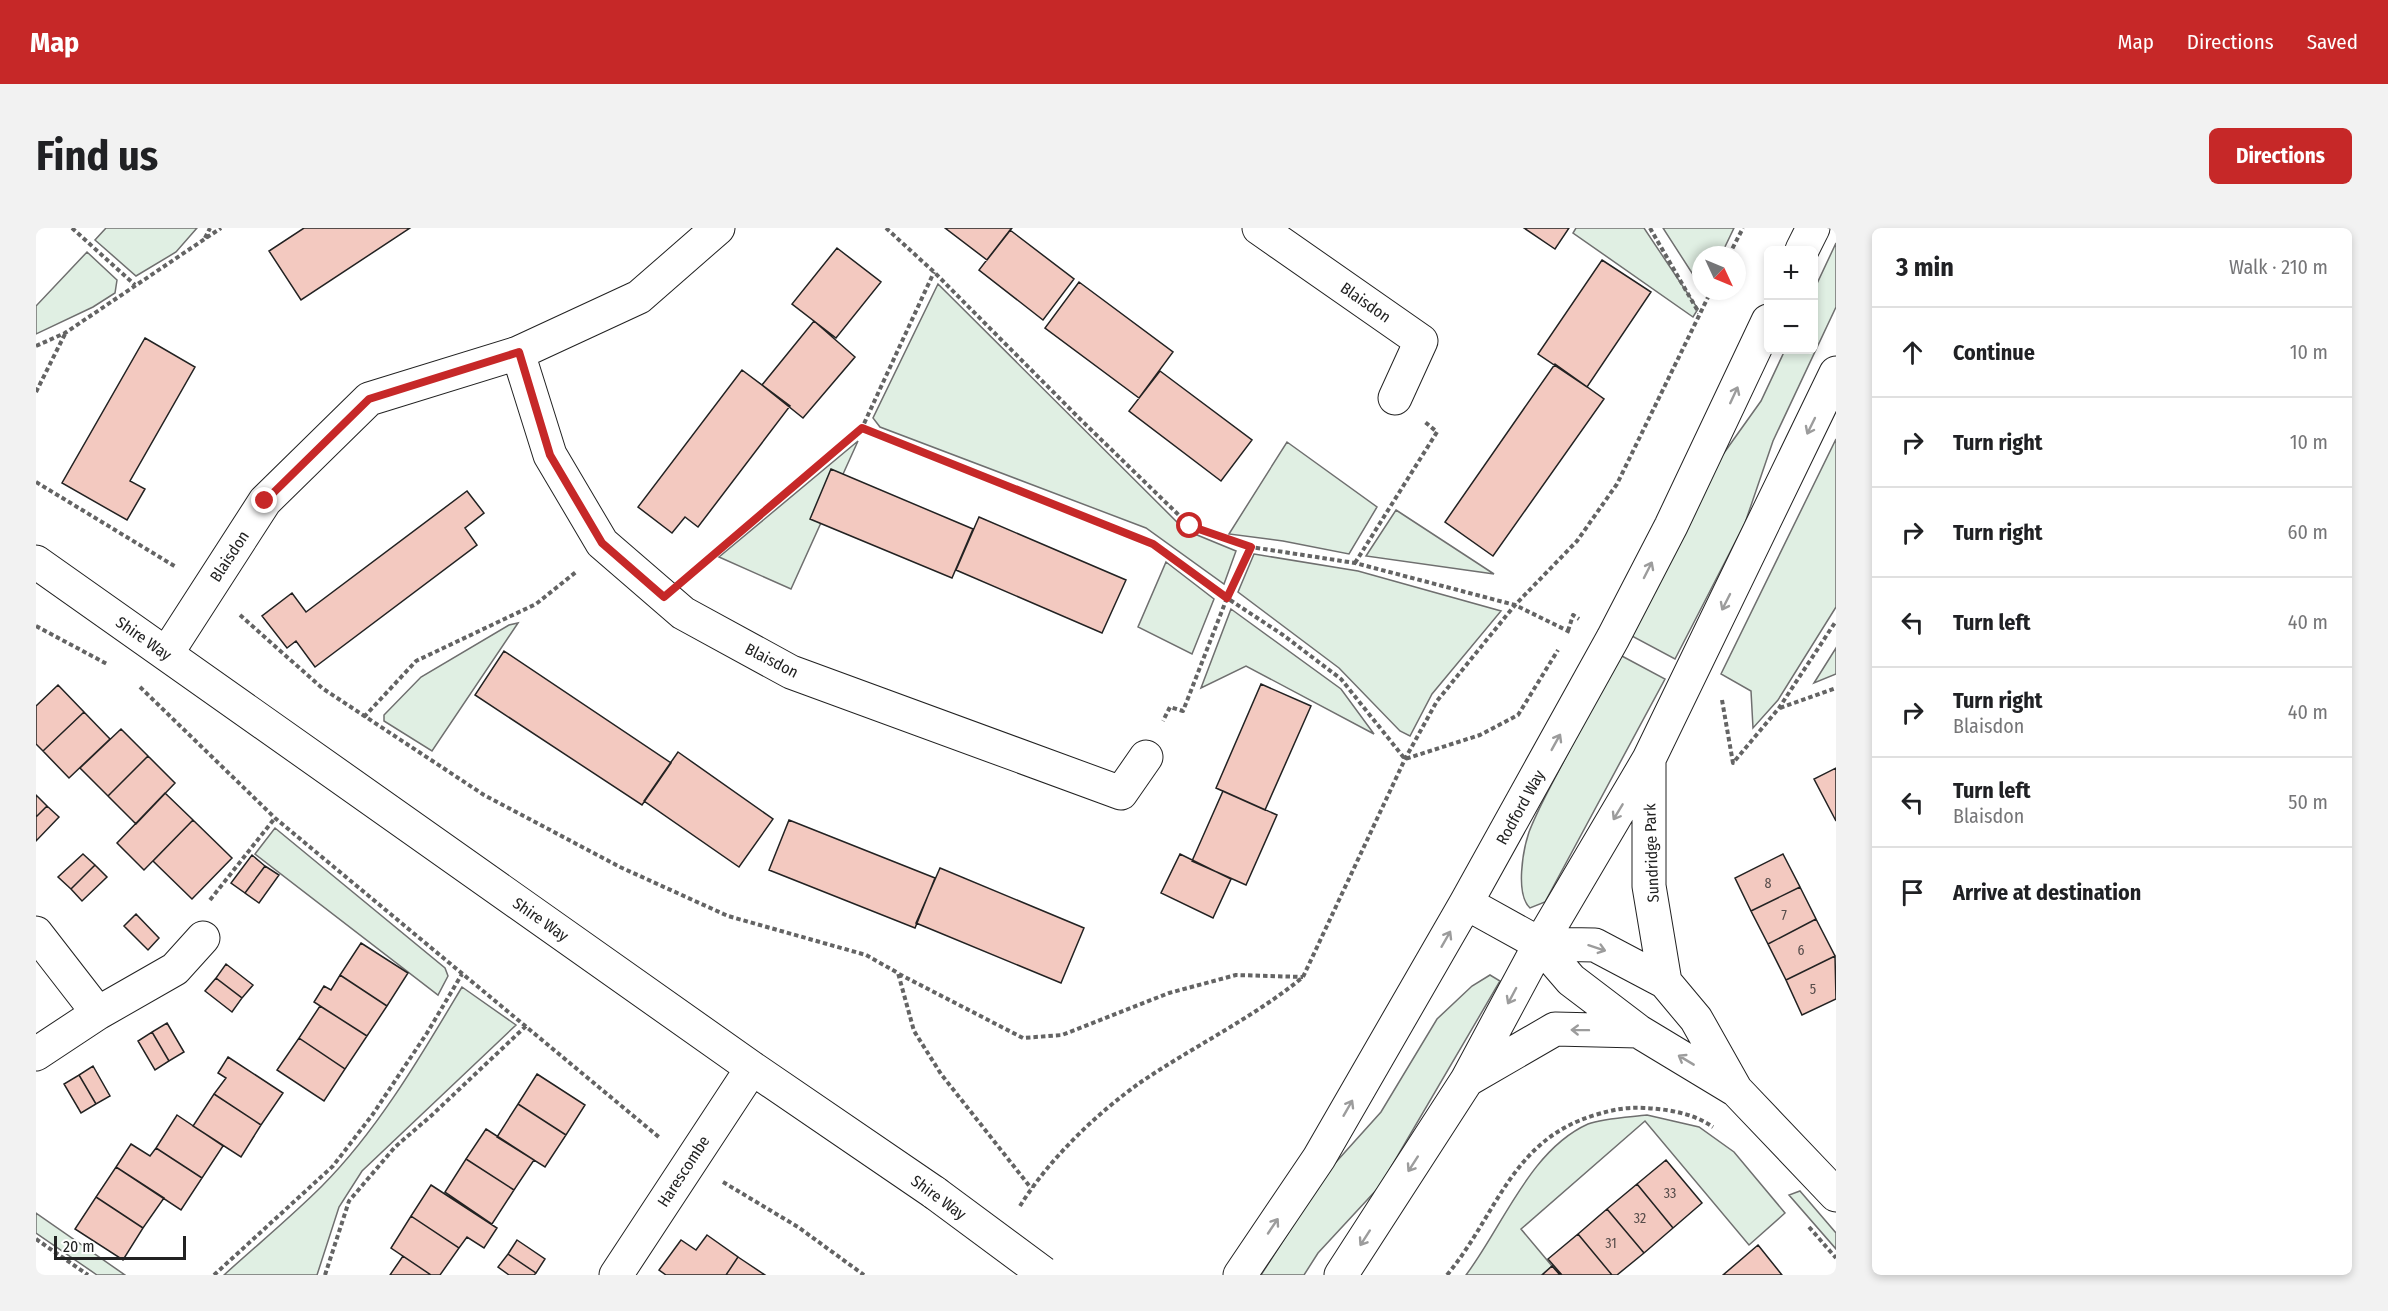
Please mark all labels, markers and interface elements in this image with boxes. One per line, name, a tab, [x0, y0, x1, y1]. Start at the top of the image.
text: Map	[30, 26, 79, 59]
text: Map	[2117, 29, 2154, 55]
text: Directions	[2187, 29, 2274, 55]
text: Saved	[2307, 29, 2358, 55]
button: Directions	[2209, 128, 2352, 184]
text: Find us	[36, 131, 158, 181]
north arrow	[1692, 246, 1746, 300]
map controls	[1764, 246, 1818, 354]
button: +	[1764, 246, 1818, 300]
text: 3 min	[1896, 252, 1954, 283]
text: Walk · 210 m	[2229, 255, 2328, 279]
street label: Blaisdon	[1337, 278, 1395, 327]
button: −	[1764, 300, 1818, 354]
icon: ahead	[1896, 336, 1929, 369]
text: Continue	[1953, 339, 2035, 366]
text: 10 m	[2290, 340, 2328, 364]
one-way arrow	[1728, 386, 1740, 404]
one-way arrow	[1804, 417, 1816, 435]
icon: right	[1896, 426, 1929, 459]
text: Turn right	[1953, 429, 2042, 456]
text: 10 m	[2290, 430, 2328, 454]
route end	[251, 487, 277, 513]
route start	[1176, 512, 1202, 538]
icon: right	[1896, 516, 1929, 549]
text: Turn right	[1953, 519, 2042, 546]
text: 60 m	[2288, 520, 2328, 544]
street label: Blaisdon	[206, 527, 253, 585]
one-way arrow	[1642, 562, 1654, 579]
one-way arrow	[1720, 592, 1732, 610]
icon: left	[1896, 606, 1929, 639]
text: Turn left	[1953, 609, 2031, 636]
text: 40 m	[2288, 610, 2328, 634]
street label: Shire Way	[112, 612, 176, 665]
street label: Blaisdon	[742, 639, 801, 682]
text: Turn right	[1953, 687, 2042, 714]
icon: right	[1896, 696, 1929, 729]
text: 40 m	[2288, 700, 2328, 724]
text: Blaisdon	[1953, 714, 2024, 738]
one-way arrow	[1551, 733, 1562, 751]
street label: Rodford Way	[1492, 766, 1549, 848]
text: Turn left	[1953, 777, 2031, 804]
icon: left	[1896, 786, 1929, 819]
text: 50 m	[2288, 790, 2328, 814]
one-way arrow	[1611, 803, 1623, 820]
street label: Sundridge Park	[1640, 803, 1663, 903]
text: Blaisdon	[1953, 804, 2024, 828]
house number: 8	[1765, 875, 1772, 892]
icon: arrive	[1896, 876, 1929, 909]
text: Arrive at destination	[1953, 879, 2141, 906]
street label: Shire Way	[509, 893, 573, 946]
house number: 7	[1781, 907, 1787, 924]
one-way arrow	[1440, 931, 1452, 948]
house number: 6	[1798, 942, 1805, 959]
one-way arrow	[1588, 943, 1607, 954]
house number: 5	[1810, 981, 1816, 998]
one-way arrow	[1506, 987, 1518, 1004]
one-way arrow	[1570, 1024, 1590, 1035]
one-way arrow	[1678, 1053, 1695, 1065]
one-way arrow	[1342, 1100, 1354, 1117]
street label: Harescombe	[653, 1132, 714, 1210]
one-way arrow	[1407, 1155, 1419, 1172]
street label: Shire Way	[907, 1171, 971, 1224]
house number: 33	[1664, 1185, 1676, 1202]
house number: 32	[1634, 1210, 1646, 1227]
one-way arrow	[1267, 1219, 1279, 1235]
one-way arrow	[1359, 1229, 1371, 1246]
scale bar	[54, 1233, 186, 1260]
house number: 31	[1605, 1235, 1617, 1252]
text: 20 m	[63, 1237, 94, 1256]

